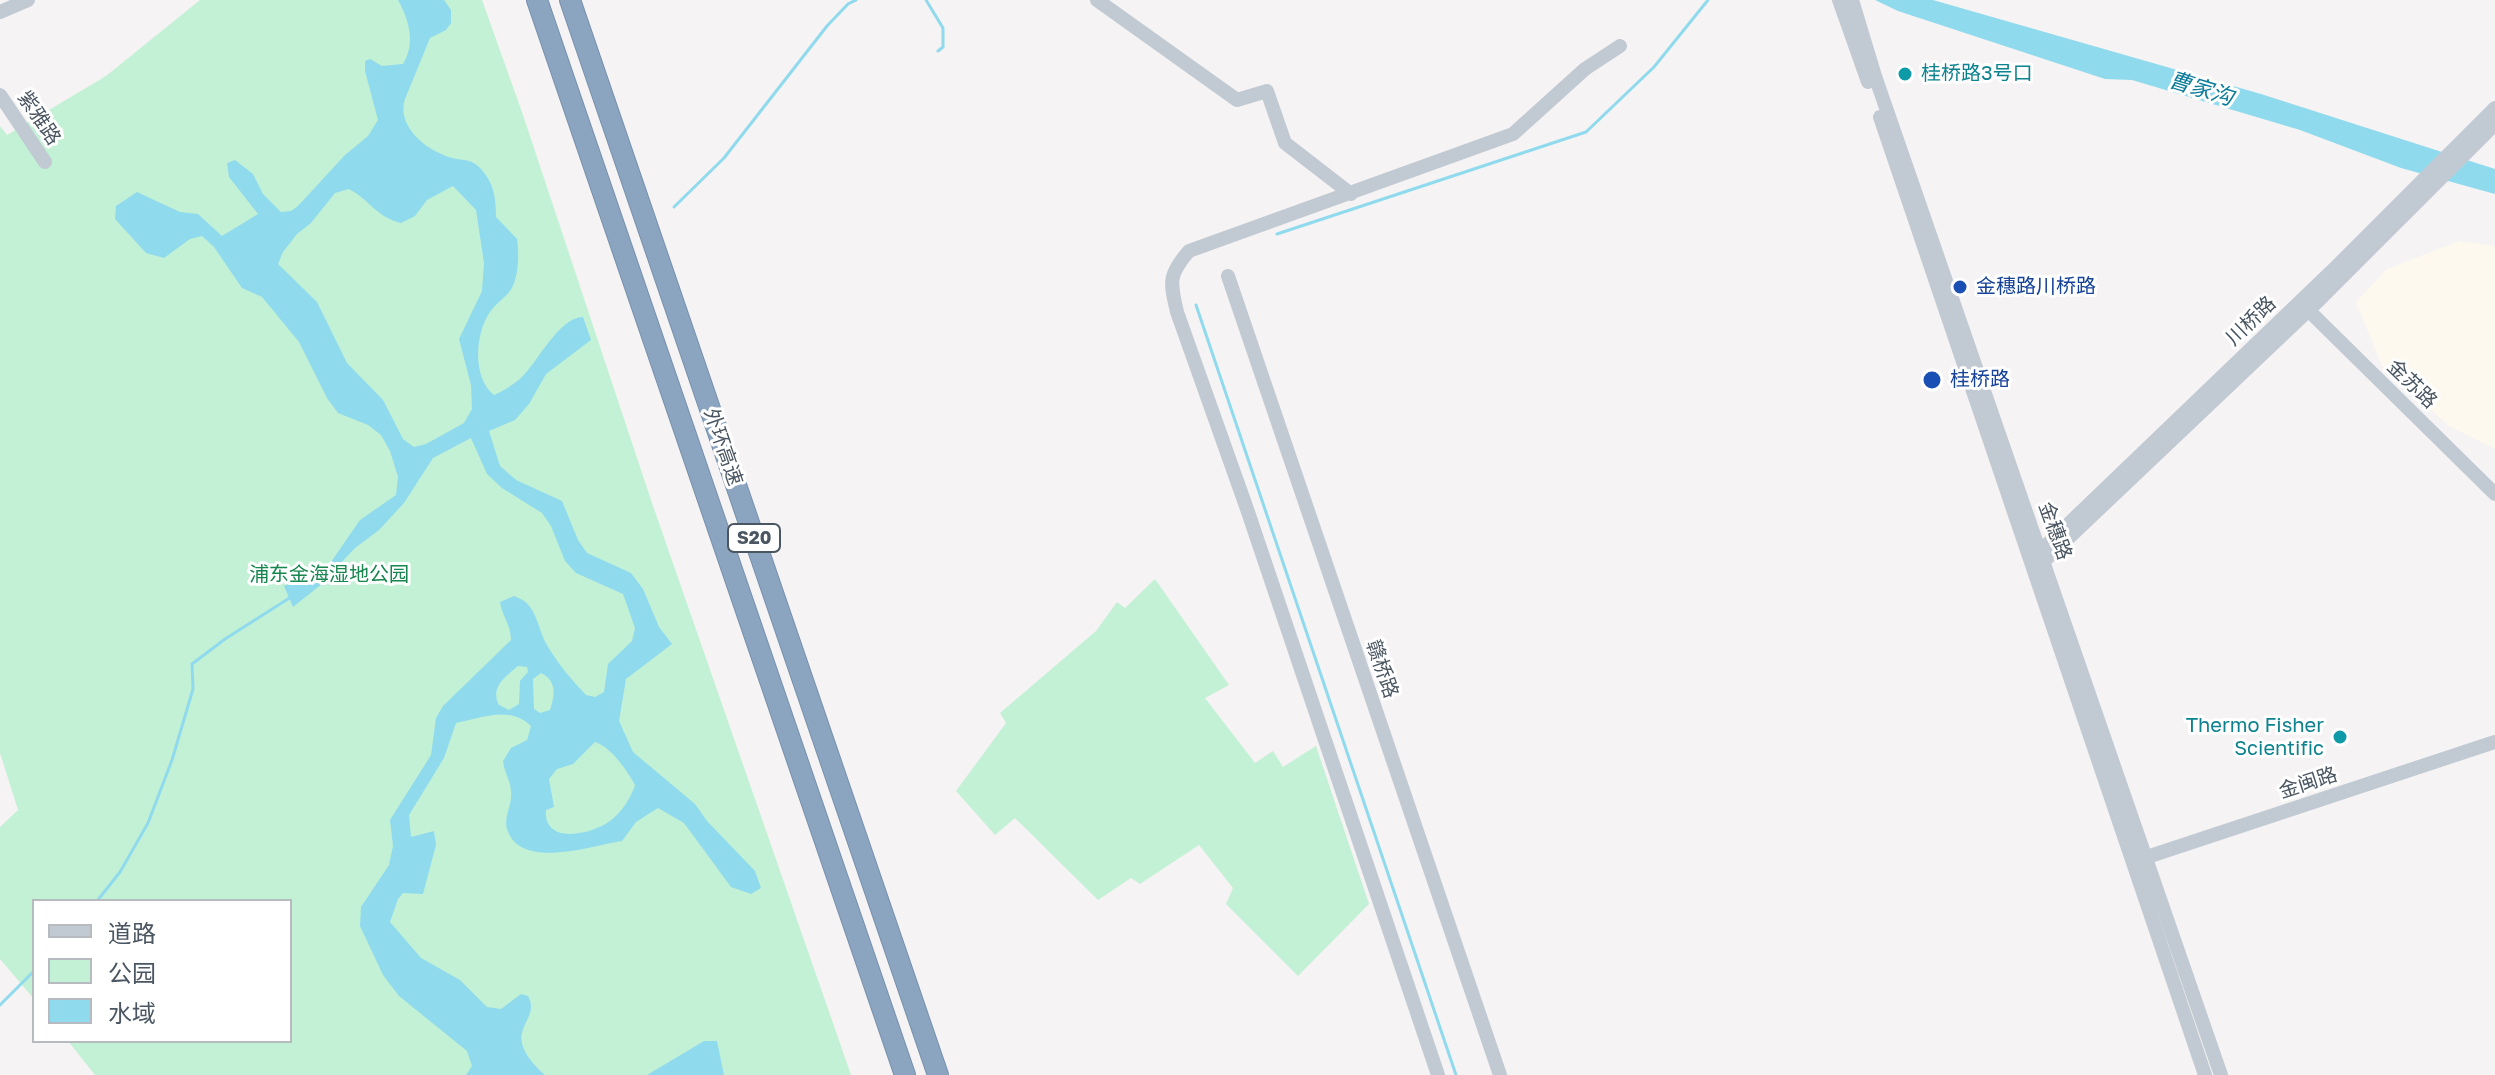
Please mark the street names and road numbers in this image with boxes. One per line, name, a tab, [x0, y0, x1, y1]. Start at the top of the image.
street label: 紫雅路	[12, 86, 66, 150]
street label: 川桥路	[2221, 292, 2281, 350]
street label: 金苏路	[2382, 355, 2442, 413]
street label: 外环高速	[699, 405, 747, 489]
street label: 金穗路	[2033, 499, 2077, 563]
road number: S20	[728, 524, 780, 552]
street label: 赣桥路	[1361, 637, 1403, 701]
street label: 金闽路	[2276, 762, 2340, 804]

